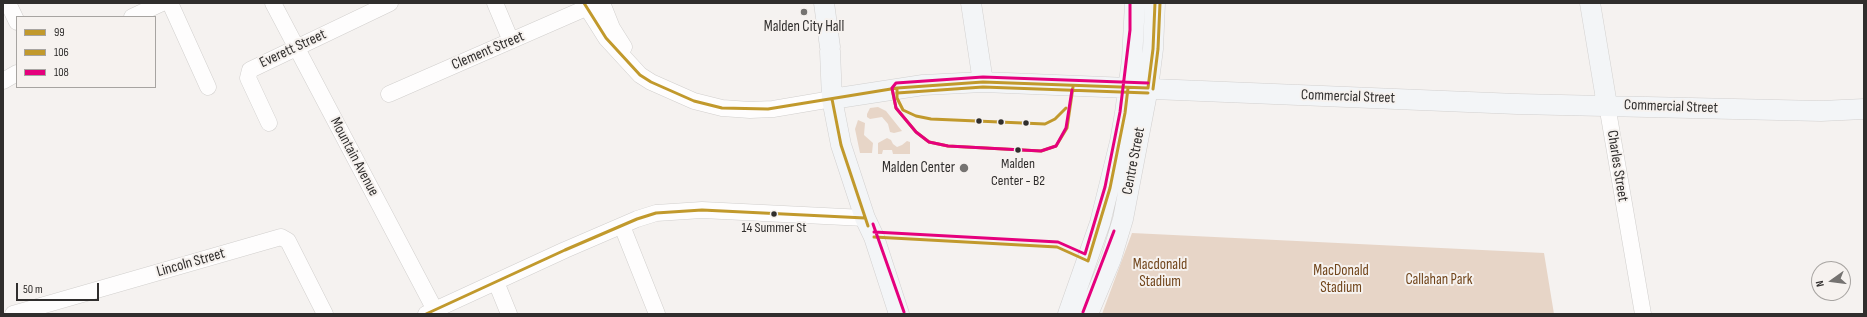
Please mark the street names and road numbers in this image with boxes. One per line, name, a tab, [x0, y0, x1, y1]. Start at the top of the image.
street label: Everett Street	[257, 26, 329, 72]
street label: Clement Street	[449, 28, 527, 74]
street label: Commercial Street	[1301, 86, 1395, 108]
street label: Commercial Street	[1624, 96, 1718, 118]
street label: Mountain Avenue	[326, 115, 382, 199]
street label: Centre Street	[1119, 126, 1149, 196]
street label: Charles Street	[1602, 129, 1632, 203]
street label: Lincoln Street	[155, 245, 227, 281]

